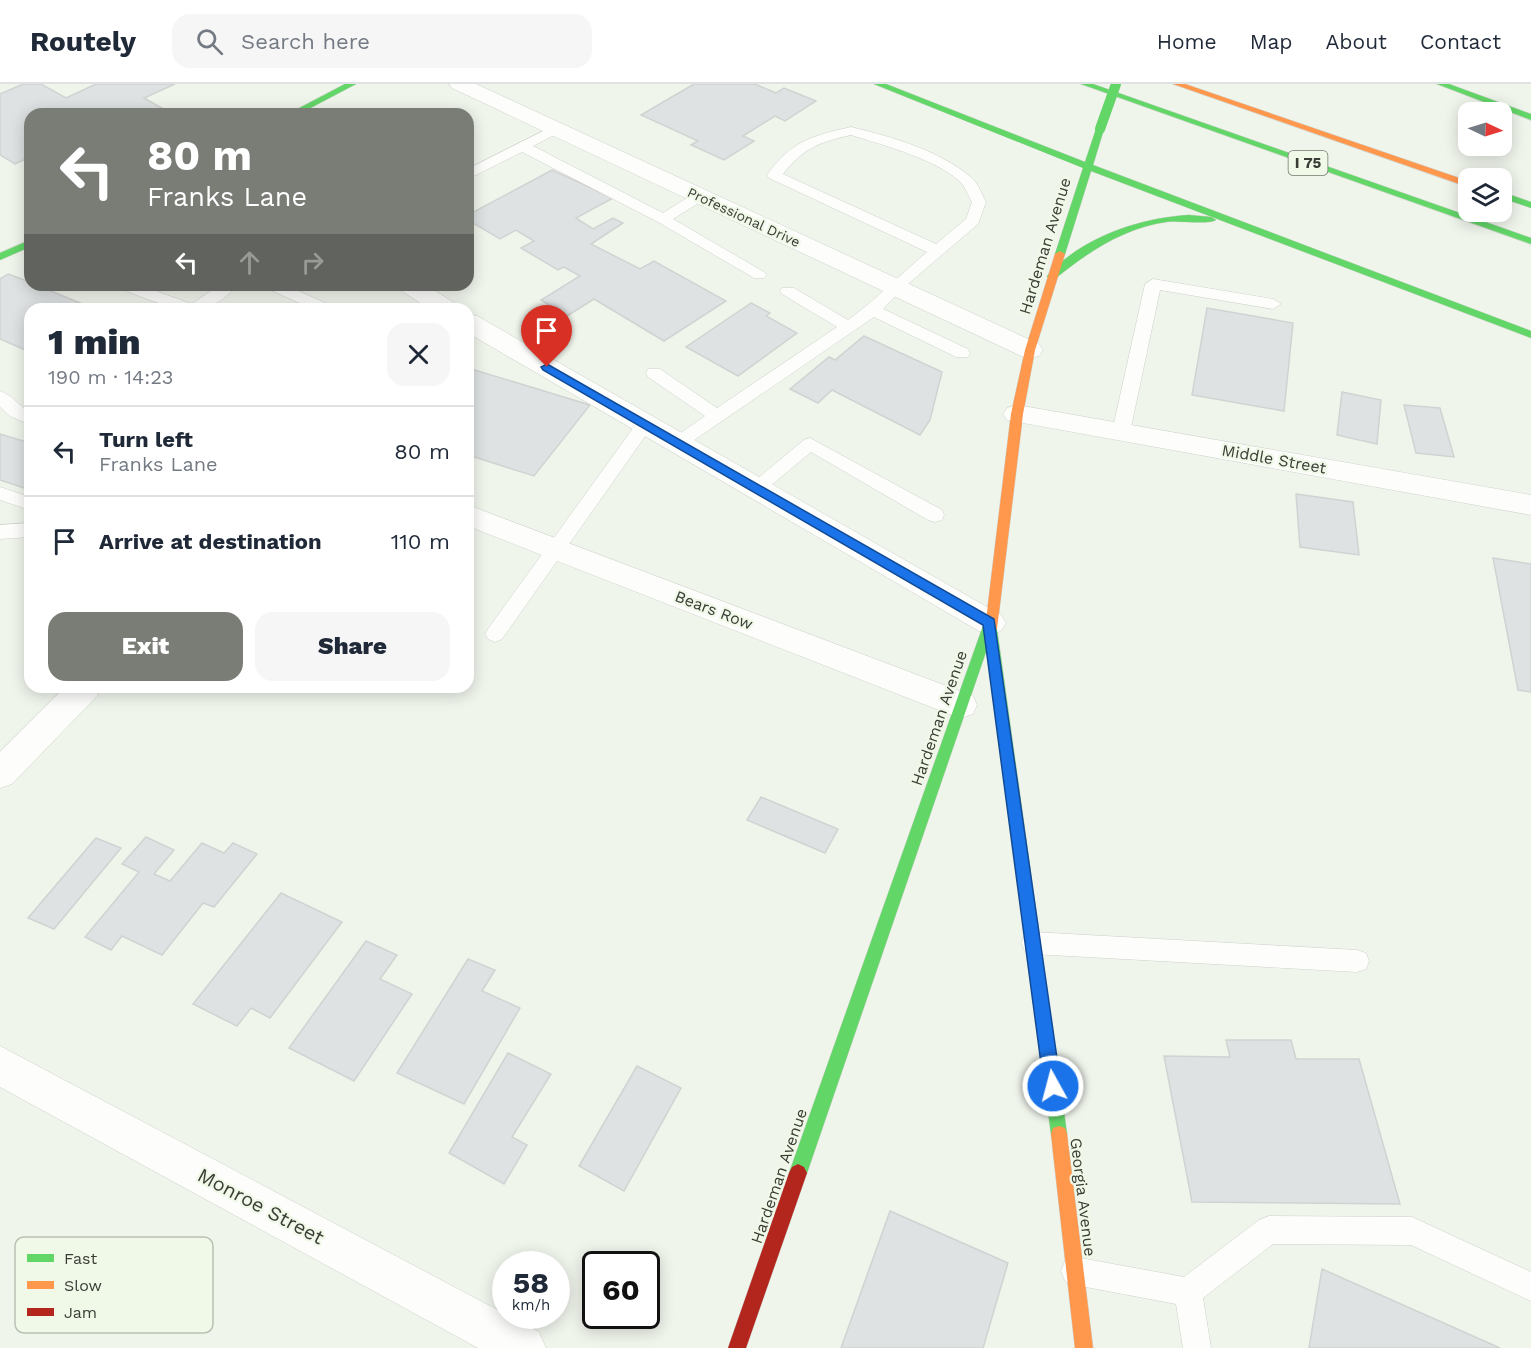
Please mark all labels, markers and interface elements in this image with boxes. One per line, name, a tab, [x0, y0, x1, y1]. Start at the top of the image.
search box	[172, 14, 592, 68]
text: Routely	[30, 25, 136, 58]
icon: search	[193, 25, 226, 58]
text: Search here	[241, 29, 370, 54]
text: Home	[1157, 29, 1217, 54]
text: Map	[1250, 29, 1293, 54]
text: About	[1326, 29, 1387, 54]
text: Contact	[1420, 29, 1501, 54]
north arrow	[1458, 102, 1512, 156]
map controls	[1458, 102, 1512, 222]
text: 80 m	[147, 131, 252, 180]
icon: left	[48, 132, 126, 210]
road number: I 75	[1288, 151, 1328, 175]
button: layers	[1458, 168, 1512, 222]
street label: Hardeman Avenue	[1015, 175, 1075, 317]
text: Franks Lane	[147, 181, 307, 213]
street label: Professional Drive	[685, 184, 803, 250]
icon: left	[170, 246, 203, 279]
icon: ahead	[233, 246, 266, 279]
icon: right	[296, 246, 329, 279]
pin	[521, 305, 572, 367]
icon: arrive	[530, 314, 563, 347]
text: 1 min	[48, 321, 141, 363]
button: close	[387, 323, 450, 386]
text: 190 m · 14:23	[48, 365, 173, 389]
text: Turn left	[99, 427, 193, 452]
icon: left	[48, 435, 81, 468]
text: 80 m	[394, 439, 450, 464]
street label: Middle Street	[1220, 440, 1328, 478]
text: Franks Lane	[99, 452, 218, 476]
icon: arrive	[48, 525, 81, 558]
text: Arrive at destination	[99, 529, 322, 554]
text: 110 m	[391, 529, 450, 554]
street label: Bears Row	[672, 586, 756, 634]
button: Exit	[48, 612, 243, 681]
button: Share	[255, 612, 450, 681]
street label: Hardeman Avenue	[907, 648, 971, 788]
position arrow	[1021, 1054, 1085, 1118]
street label: Hardeman Avenue	[747, 1106, 811, 1246]
street label: Georgia Avenue	[1066, 1137, 1100, 1257]
street label: Monroe Street	[194, 1163, 329, 1250]
legend	[15, 1237, 213, 1333]
text: Fast	[64, 1249, 97, 1268]
speed limit sign: 60	[582, 1251, 660, 1329]
text: 58	[513, 1265, 549, 1300]
text: Slow	[64, 1276, 102, 1295]
text: km/h	[512, 1296, 550, 1314]
text: Jam	[64, 1303, 97, 1322]

